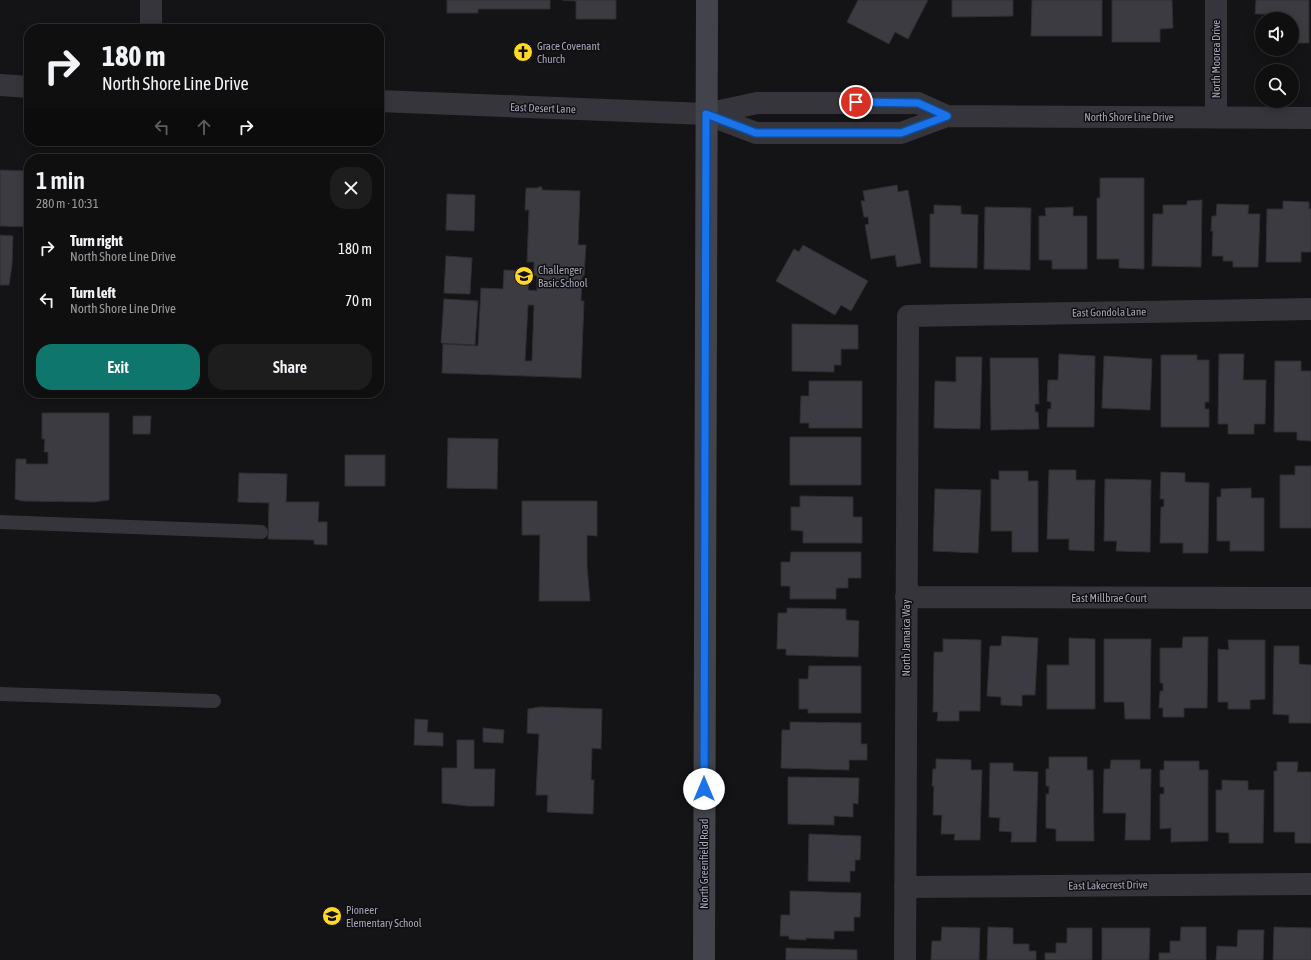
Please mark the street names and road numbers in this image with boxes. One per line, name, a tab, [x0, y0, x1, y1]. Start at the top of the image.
street label: North Moorea Drive	[1210, 20, 1222, 98]
street label: East Desert Lane	[510, 101, 576, 115]
street label: North Shore Line Drive	[1084, 111, 1174, 123]
street label: East Gondola Lane	[1072, 305, 1146, 319]
street label: East Millbrae Court	[1071, 592, 1147, 604]
street label: North Jamaica Way	[900, 599, 912, 677]
street label: North Greenfield Road	[698, 819, 710, 909]
street label: East Lakecrest Drive	[1068, 878, 1148, 892]

